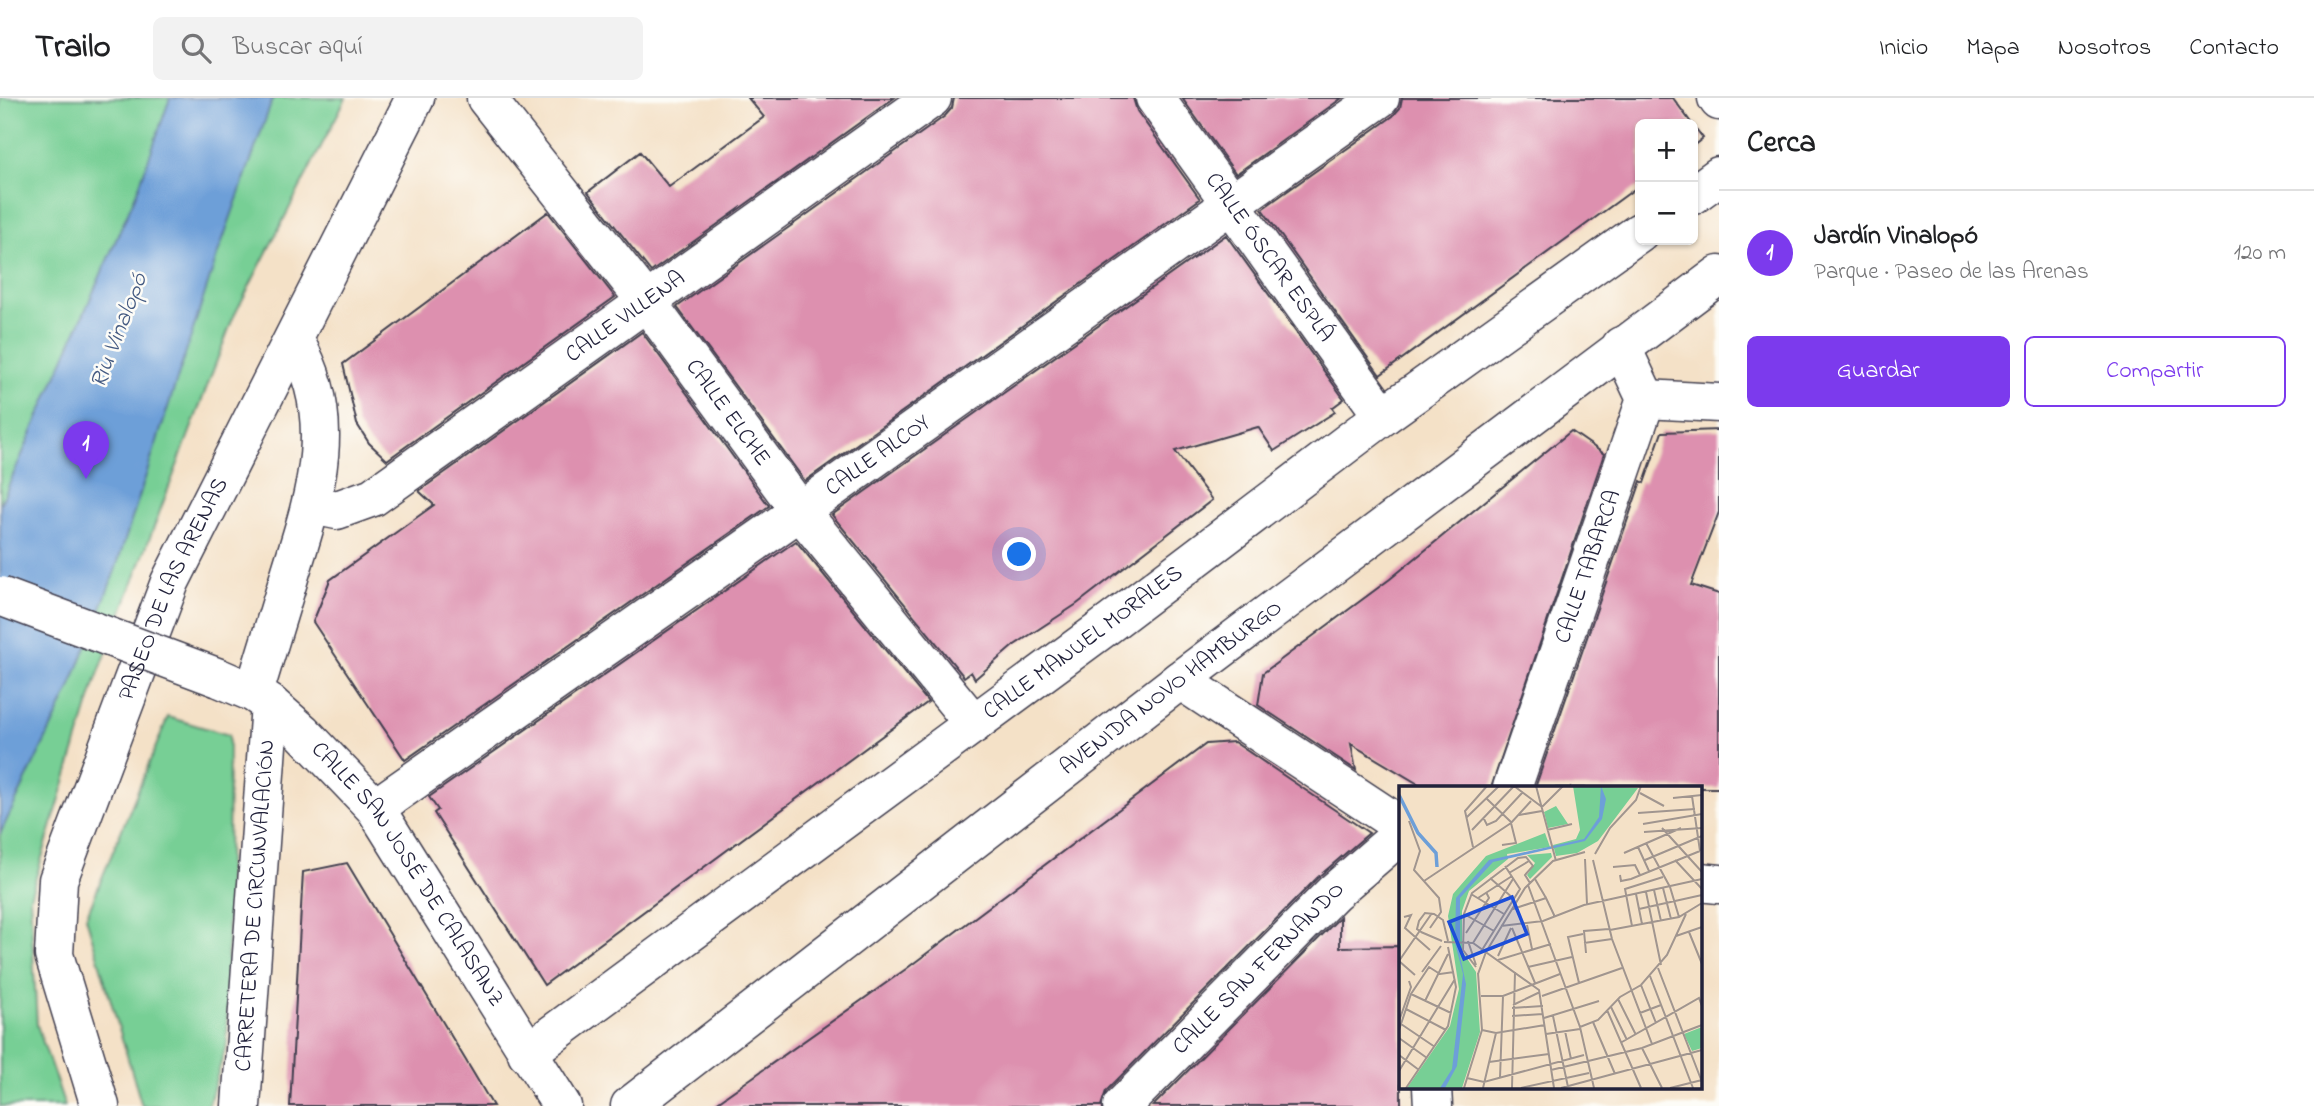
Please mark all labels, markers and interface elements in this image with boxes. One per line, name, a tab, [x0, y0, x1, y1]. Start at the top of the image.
search box	[153, 17, 643, 80]
text: Trailo	[35, 24, 111, 72]
icon: search	[177, 29, 215, 67]
text: Buscar aquí	[233, 29, 363, 67]
text: Inicio	[1879, 31, 1928, 66]
text: Mapa	[1966, 31, 2020, 66]
text: Nosotros	[2058, 31, 2151, 66]
text: Contacto	[2189, 31, 2279, 66]
map controls	[1635, 119, 1698, 245]
button: +	[1635, 119, 1698, 182]
text: Cerca	[1747, 122, 1816, 166]
street label: CALLE ÓSCAR ESPLÁ	[1197, 166, 1342, 349]
button: −	[1635, 182, 1698, 245]
text: Jardín Vinalopó	[1814, 218, 1978, 256]
text: 1	[1766, 237, 1774, 270]
text: 120 m	[2234, 237, 2286, 270]
text: Parque · Paseo de las Arenas	[1814, 256, 2089, 289]
street label: CALLE VILLENA	[559, 263, 692, 371]
water label: Riu Vinalopó	[82, 267, 159, 394]
button: Guardar	[1747, 336, 2010, 407]
button: Compartir	[2024, 336, 2286, 407]
street label: CALLE ELCHE	[677, 352, 778, 473]
street label: CALLE ALCOY	[818, 406, 938, 504]
pin: 1	[63, 421, 109, 479]
street label: PASEO DE LAS ARENAS	[110, 472, 237, 706]
street label: CALLE TABARCA	[1547, 486, 1630, 648]
your location	[1002, 537, 1036, 571]
street label: CALLE MANUEL MORALES	[976, 557, 1190, 728]
street label: AVENIDA NOVO HAMBURGO	[1053, 592, 1289, 784]
street label: CALLE SAN JOSÉ DE CALASANZ	[303, 734, 512, 1013]
street label: CARRETERA DE CIRCUNVALACIÓN	[227, 738, 284, 1073]
inset map	[1399, 786, 1702, 1088]
street label: CALLE SAN FERNANDO	[1165, 874, 1352, 1062]

